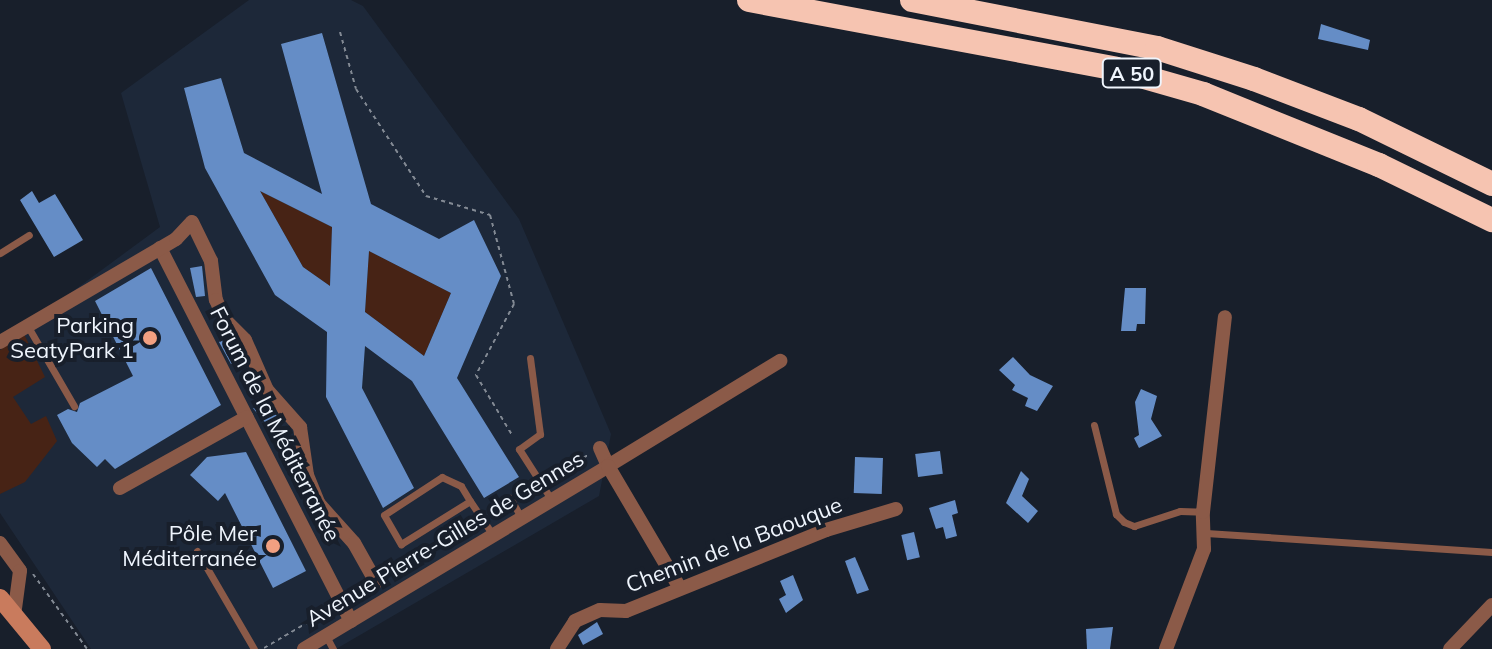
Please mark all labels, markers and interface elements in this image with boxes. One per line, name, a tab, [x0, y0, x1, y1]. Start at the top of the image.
road number: A 50	[1100, 57, 1164, 89]
street label: Forum de la Méditerranée	[204, 302, 346, 546]
place label: Parking SeatyPark 1	[10, 312, 134, 364]
marker: Parking SeatyPark 1	[141, 329, 159, 347]
street label: Avenue Pierre-Gilles de Gennes	[301, 445, 589, 633]
street label: Chemin de la Baouque	[622, 492, 846, 598]
place label: Pôle Mer Méditerranée	[122, 520, 257, 572]
marker: Pôle Mer Méditerranée	[264, 537, 282, 555]

